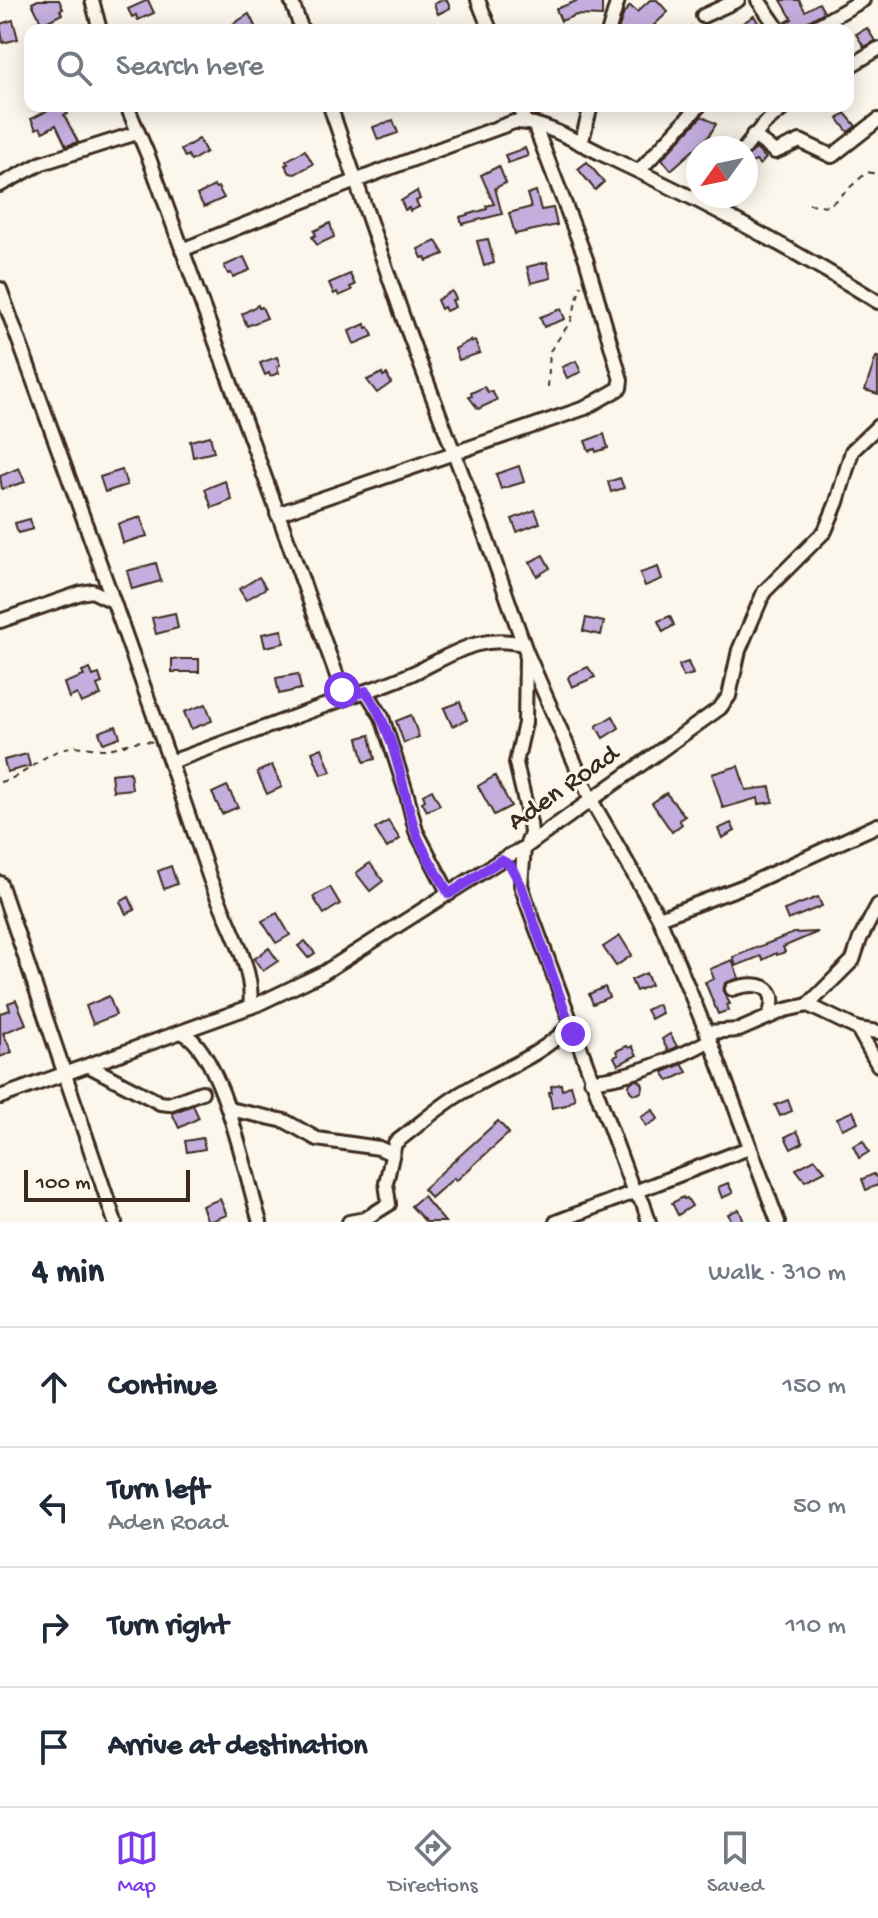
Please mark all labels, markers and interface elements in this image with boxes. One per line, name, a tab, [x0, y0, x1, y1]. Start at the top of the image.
search box	[24, 24, 854, 112]
icon: search	[52, 46, 96, 90]
text: Search here	[116, 51, 264, 86]
north arrow	[686, 136, 758, 208]
route start	[324, 672, 360, 708]
street label: Aden Road	[502, 737, 628, 839]
route end	[555, 1016, 591, 1052]
scale bar	[24, 1166, 190, 1202]
text: 100 m	[36, 1171, 91, 1197]
text: 4 min	[32, 1254, 104, 1294]
text: Walk · 310 m	[708, 1259, 846, 1290]
icon: ahead	[32, 1365, 76, 1409]
text: Continue	[108, 1370, 217, 1405]
text: 150 m	[782, 1372, 846, 1403]
text: Turn left	[108, 1474, 209, 1509]
icon: left	[32, 1485, 76, 1529]
text: 50 m	[793, 1492, 846, 1523]
text: Aden Road	[108, 1509, 227, 1540]
icon: right	[32, 1605, 76, 1649]
text: Turn right	[108, 1610, 228, 1645]
text: 110 m	[786, 1612, 846, 1643]
icon: arrive	[32, 1725, 76, 1769]
text: Arrive at destination	[108, 1730, 368, 1765]
tab: Map	[115, 1826, 159, 1900]
tab: Directions	[388, 1826, 478, 1900]
tab: Saved	[707, 1826, 763, 1900]

